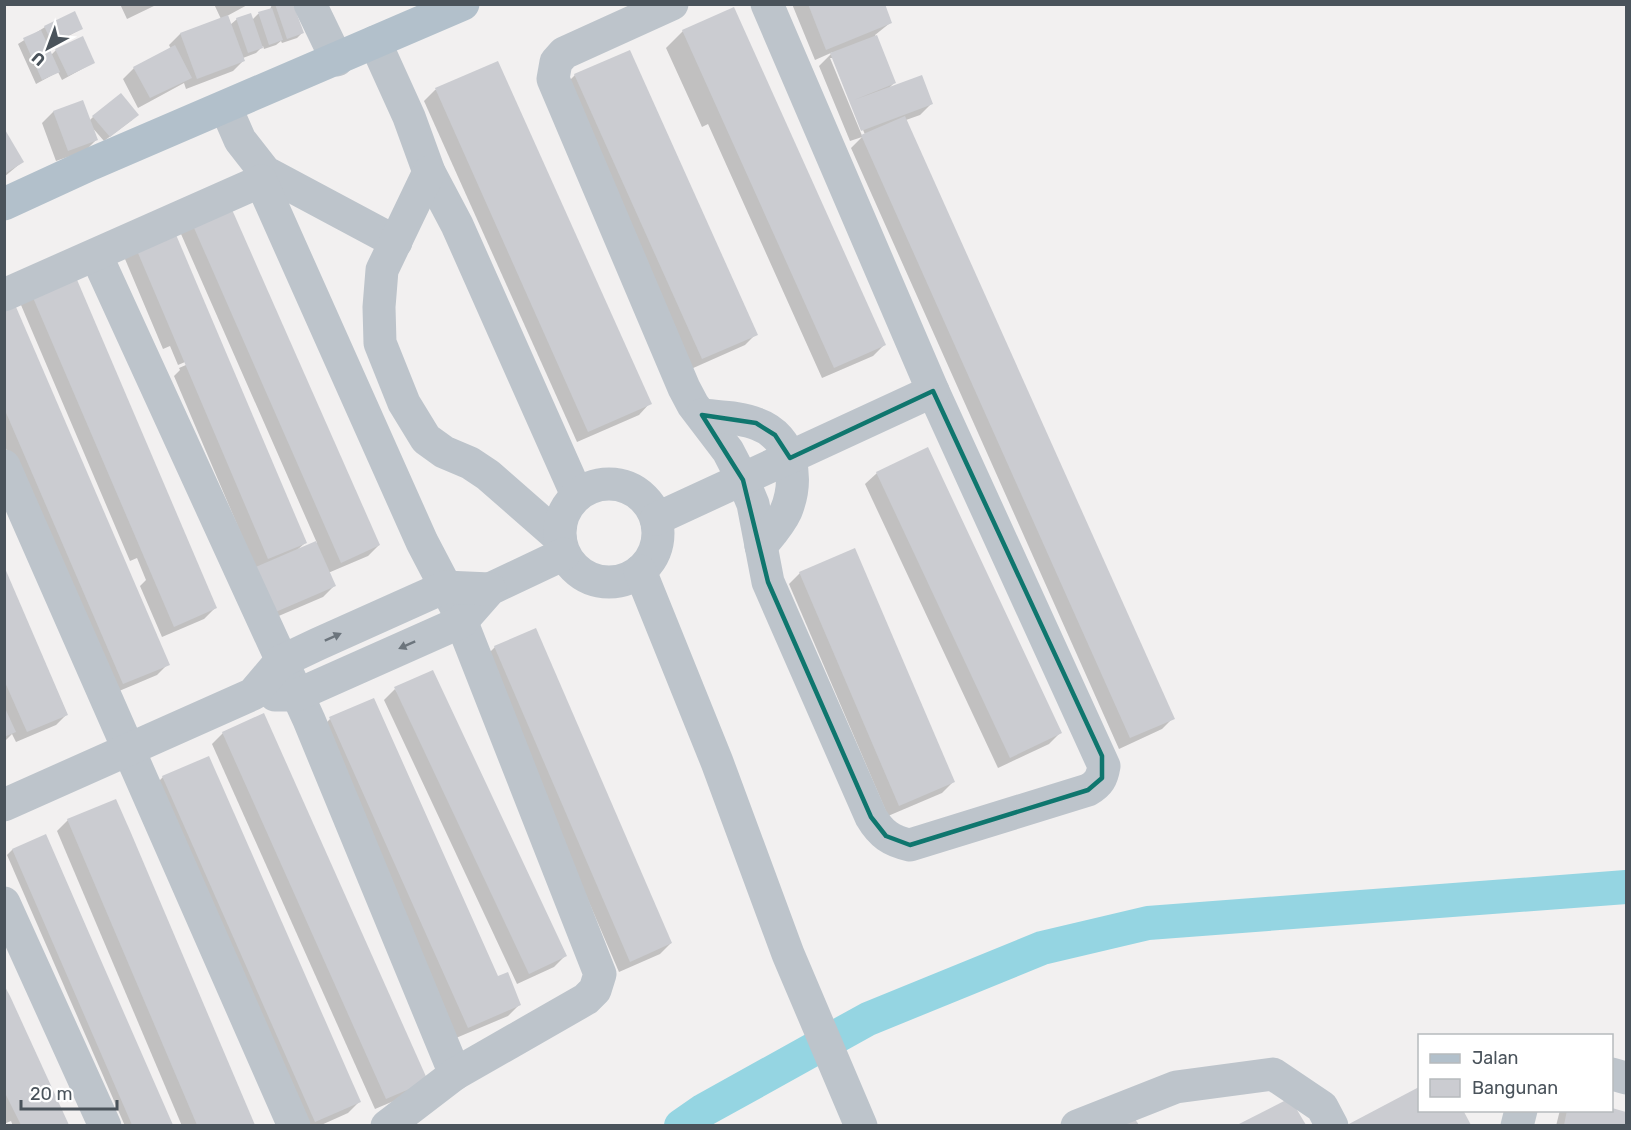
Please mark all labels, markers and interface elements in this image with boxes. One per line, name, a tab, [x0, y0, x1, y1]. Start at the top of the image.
north arrow	[18, 18, 78, 78]
text: U	[28, 48, 49, 70]
one-way arrow	[325, 632, 343, 642]
one-way arrow	[398, 641, 416, 650]
legend	[1418, 1034, 1613, 1112]
text: Jalan	[1472, 1047, 1519, 1069]
scale bar	[21, 1073, 117, 1111]
text: Bangunan	[1472, 1077, 1558, 1099]
text: 20 m	[30, 1083, 72, 1105]

